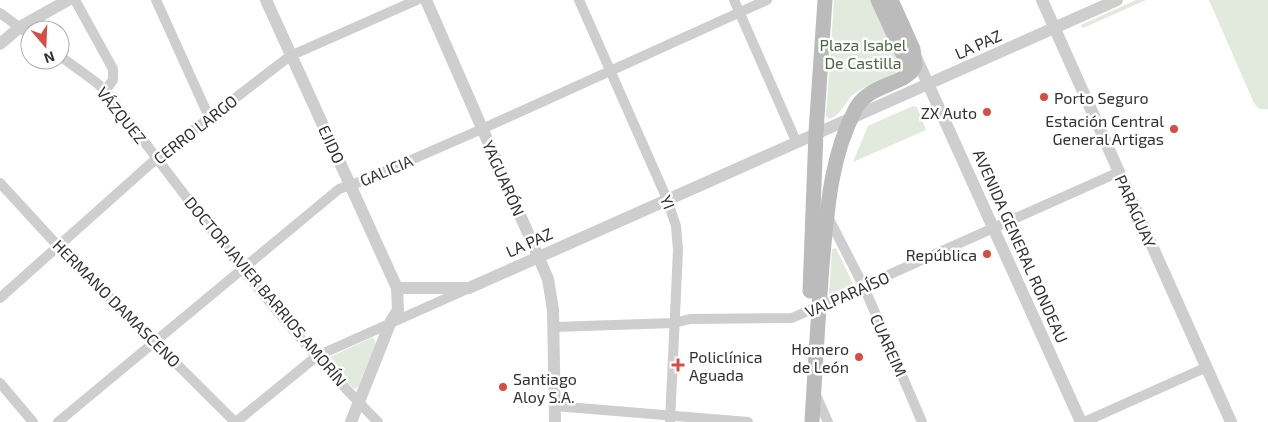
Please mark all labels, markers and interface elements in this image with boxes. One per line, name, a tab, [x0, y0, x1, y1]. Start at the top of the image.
north arrow	[20, 20, 70, 70]
street label: LA PAZ	[952, 25, 1004, 63]
park label: Plaza Isabel De Castilla	[819, 35, 907, 72]
text: N	[42, 48, 57, 67]
street label: VÁZQUEZ	[93, 83, 151, 148]
place label: Porto Seguro	[1054, 88, 1149, 107]
street label: CERRO LARGO	[149, 90, 241, 168]
marker: Porto Seguro	[1038, 91, 1050, 103]
place label: ZX Auto	[921, 103, 977, 122]
marker: ZX Auto	[981, 106, 993, 118]
place label: Estación Central General Artigas	[1045, 111, 1164, 148]
street label: EJIDO	[315, 122, 349, 166]
marker: Estación Central General Artigas	[1168, 123, 1180, 135]
street label: YAGUARÓN	[479, 137, 529, 219]
street label: AVENIDA GENERAL RONDEAU	[970, 146, 1072, 346]
street label: GALICIA	[357, 150, 415, 190]
street label: PARAGUAY	[1112, 172, 1160, 250]
street label: DOCTOR JAVIER BARRIOS AMORÍN	[181, 192, 351, 390]
street label: YI	[657, 192, 679, 212]
street label: LA PAZ	[503, 223, 555, 261]
street label: HERMANO DAMASCENO	[49, 235, 185, 371]
place label: República	[906, 245, 977, 264]
marker: República	[981, 248, 993, 260]
street label: VALPARAÍSO	[802, 267, 892, 321]
street label: CUAREIM	[867, 311, 911, 379]
place label: Homero de León	[791, 339, 849, 376]
place label: Policlínica Aguada	[689, 347, 763, 384]
marker: Homero de León	[853, 351, 865, 363]
marker: Policlínica Aguada	[671, 358, 685, 372]
place label: Santiago Aloy S.A.	[513, 369, 577, 406]
marker: Santiago Aloy S.A.	[497, 381, 509, 393]

